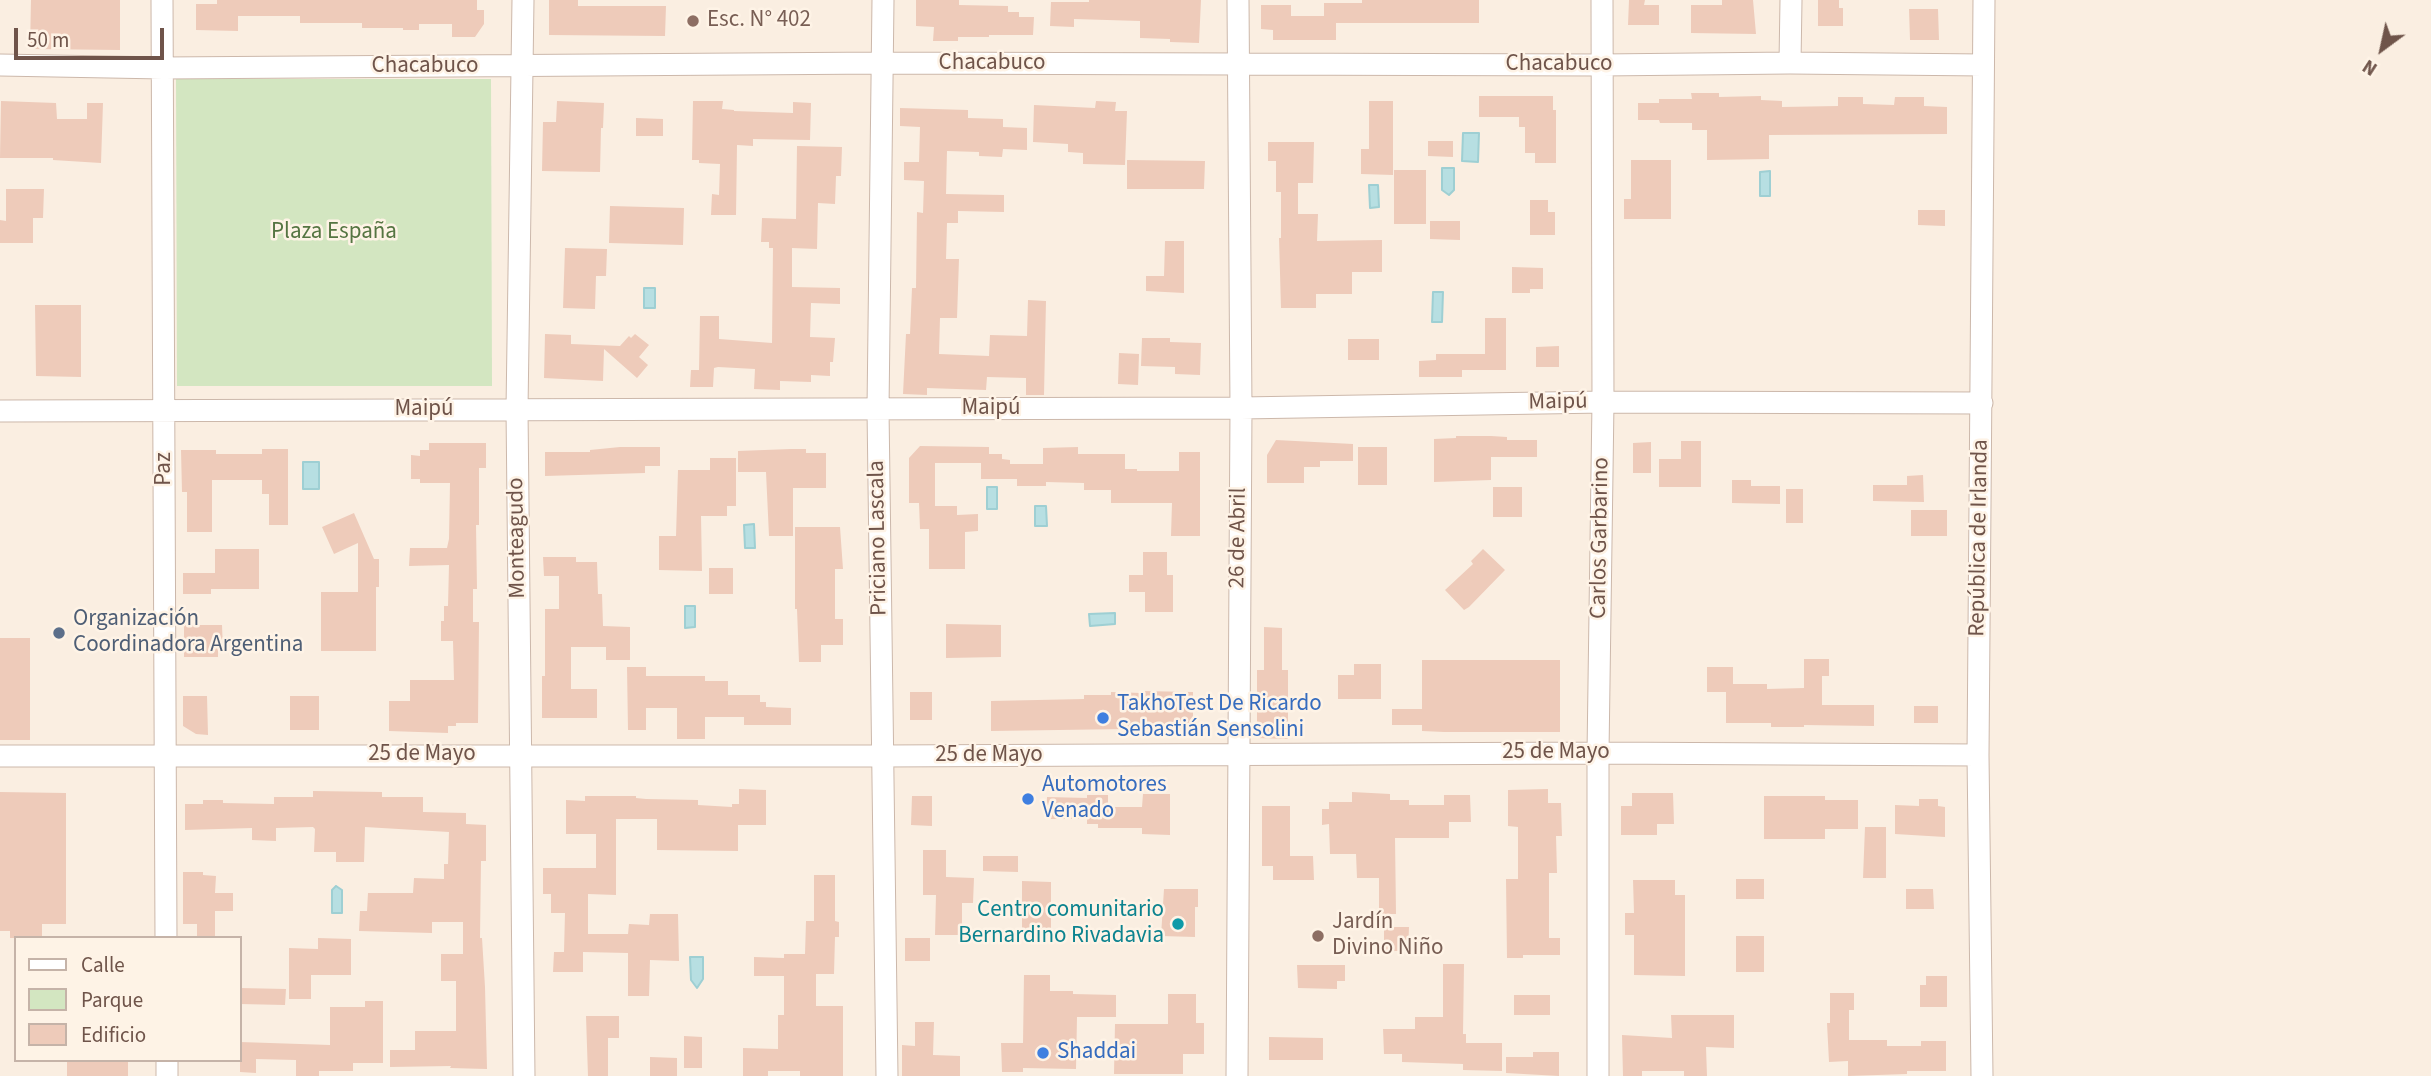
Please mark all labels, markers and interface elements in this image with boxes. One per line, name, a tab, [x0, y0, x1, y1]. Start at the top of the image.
place label: Esc. N° 402	[707, 7, 811, 35]
marker: Esc. N° 402	[685, 13, 701, 29]
scale bar	[18, 14, 168, 58]
north arrow	[2347, 14, 2417, 84]
text: 50 m	[27, 25, 69, 55]
street label: Chacabuco	[939, 50, 1045, 78]
street label: Chacabuco	[1506, 51, 1612, 79]
text: N	[2358, 52, 2383, 82]
street label: Chacabuco	[372, 53, 478, 81]
park label: Plaza España	[271, 219, 397, 247]
street label: Maipú	[1528, 389, 1588, 417]
street label: Maipú	[961, 395, 1021, 423]
street label: Maipú	[394, 396, 454, 424]
street label: República de Irlanda	[1964, 439, 1996, 637]
street label: Paz	[151, 452, 179, 486]
street label: Carlos Garbarino	[1586, 457, 1616, 619]
street label: Priciano Lascala	[864, 460, 894, 616]
street label: Monteagudo	[503, 477, 533, 599]
street label: 26 de Abril	[1224, 487, 1254, 589]
place label: Organización Coordinadora Argentina	[73, 606, 303, 660]
marker: Organización Coordinadora Argentina	[51, 625, 67, 641]
place label: TakhoTest De Ricardo Sebastián Sensolini	[1117, 691, 1322, 745]
marker: TakhoTest De Ricardo Sebastián Sensolini	[1095, 710, 1111, 726]
street label: 25 de Mayo	[1502, 739, 1610, 767]
street label: 25 de Mayo	[368, 741, 476, 769]
street label: 25 de Mayo	[935, 742, 1043, 770]
place label: Automotores Venado	[1042, 772, 1167, 826]
marker: Automotores Venado	[1020, 791, 1036, 807]
place label: Centro comunitario Bernardino Rivadavia	[958, 897, 1164, 951]
place label: Jardín Divino Niño	[1332, 909, 1443, 963]
marker: Centro comunitario Bernardino Rivadavia	[1170, 916, 1186, 932]
marker: Jardín Divino Niño	[1310, 928, 1326, 944]
legend	[14, 936, 242, 1062]
text: Calle	[81, 950, 125, 980]
text: Parque	[81, 985, 143, 1015]
text: Edificio	[81, 1020, 146, 1050]
place label: Shaddai	[1057, 1039, 1136, 1067]
marker: Shaddai	[1035, 1045, 1051, 1061]

